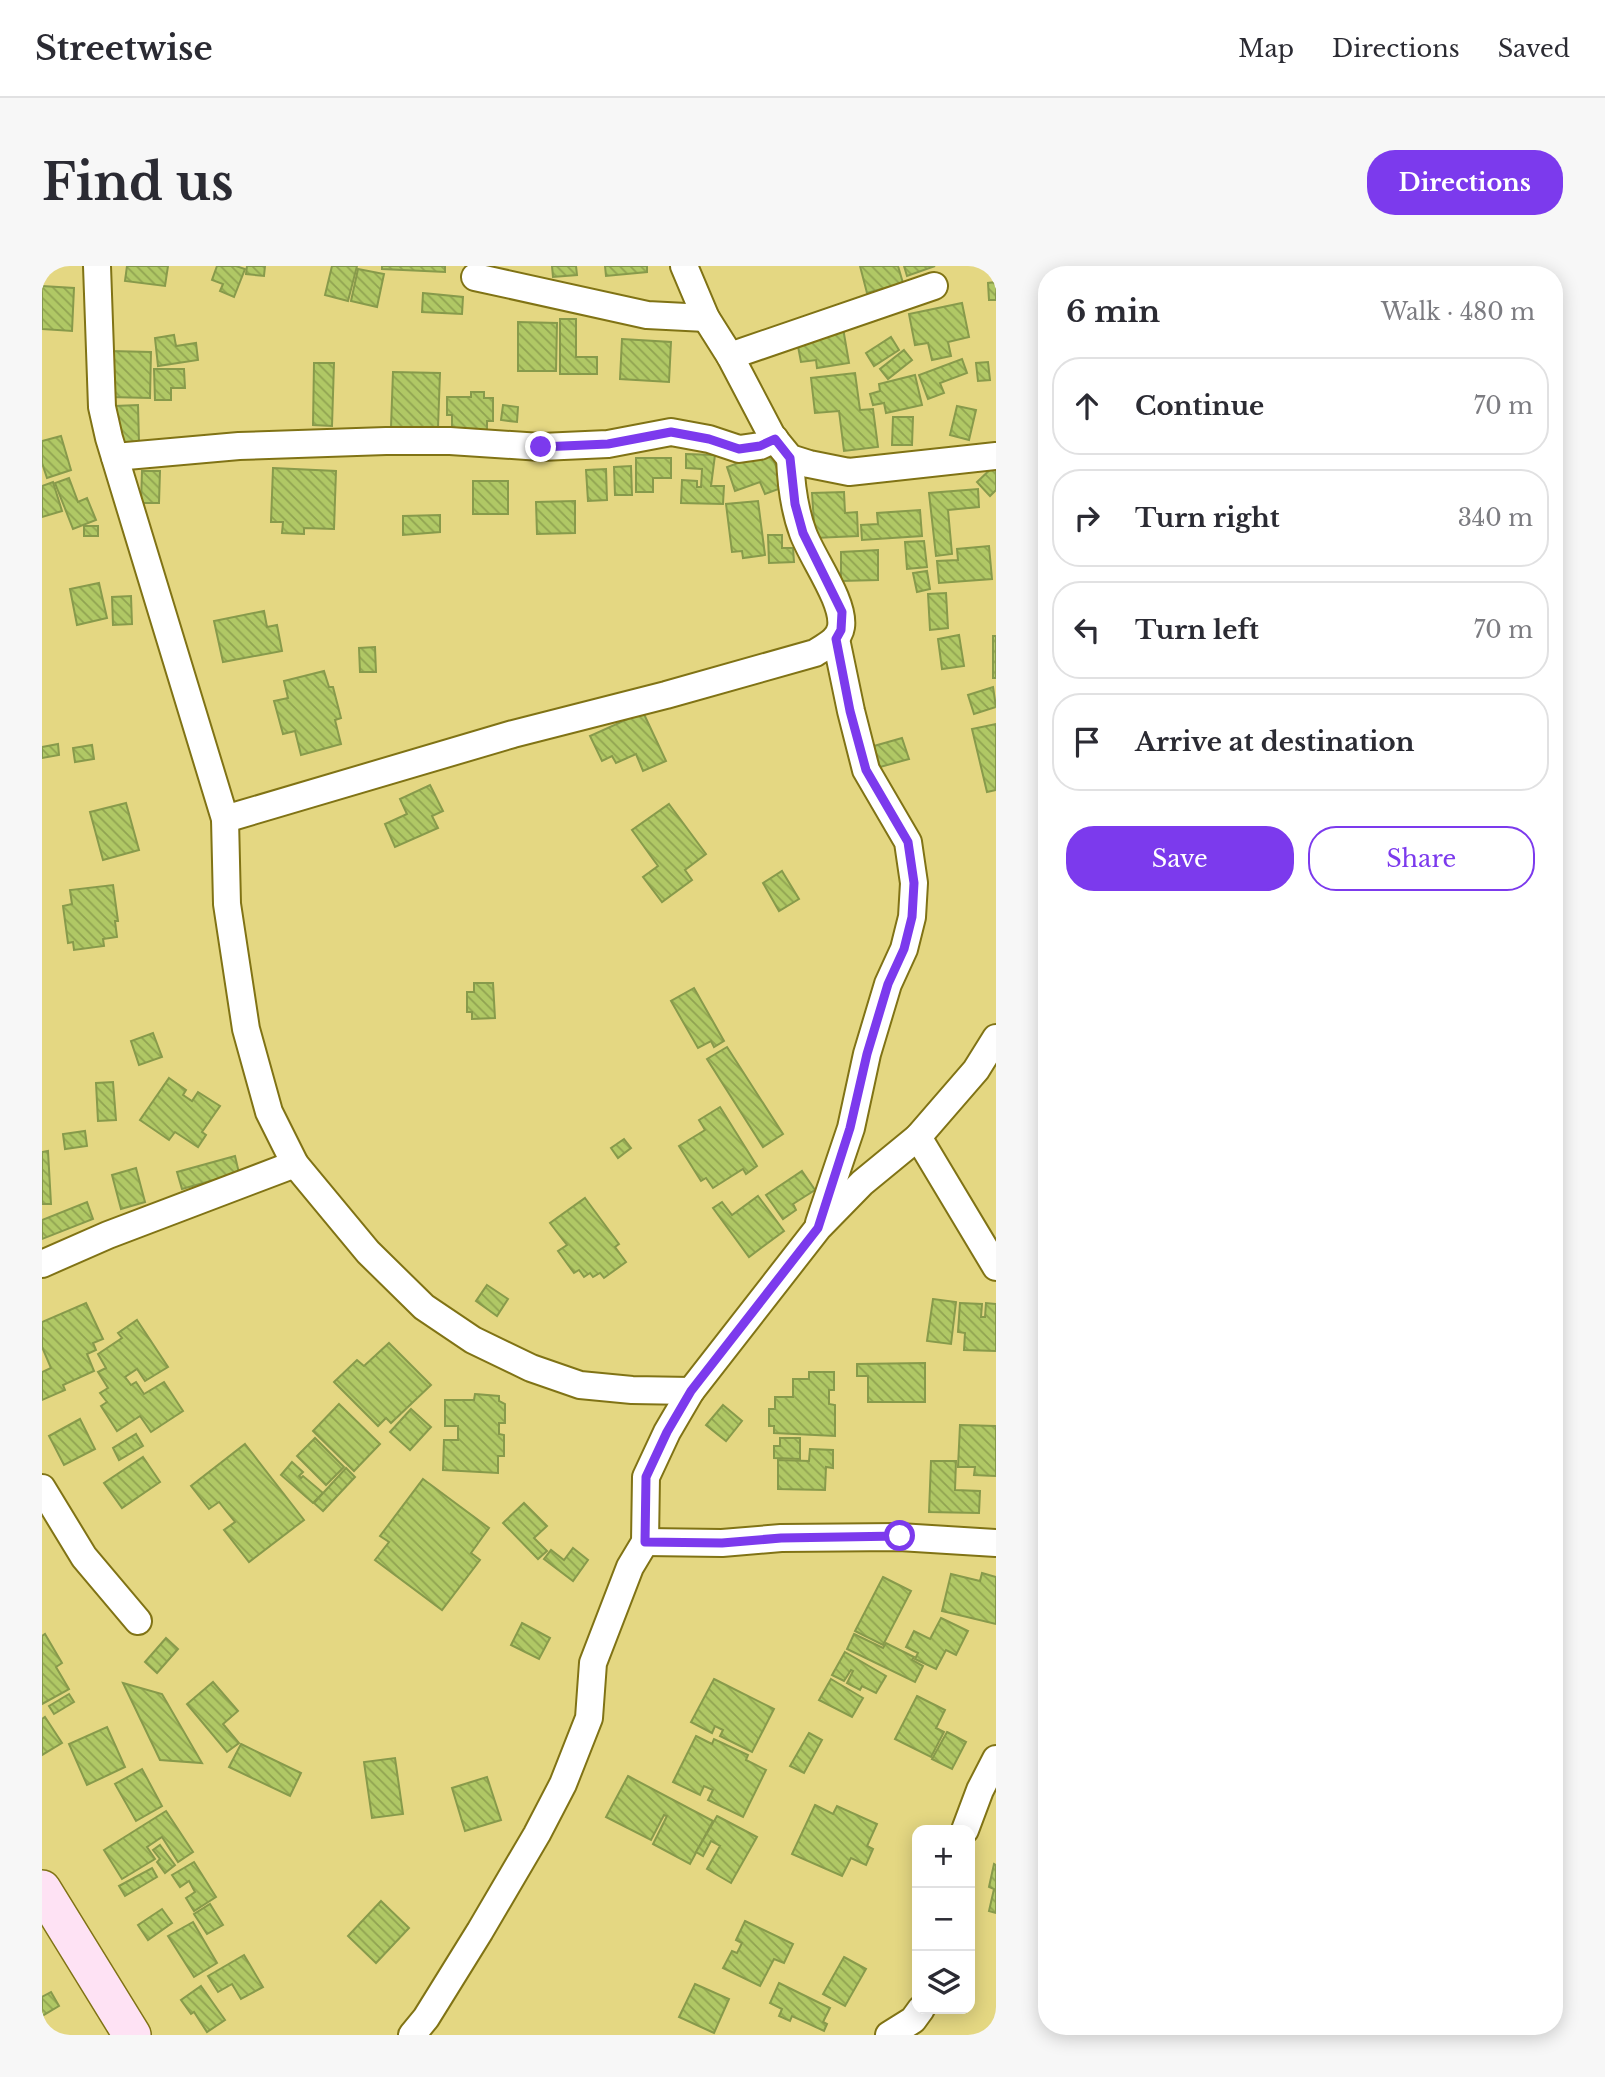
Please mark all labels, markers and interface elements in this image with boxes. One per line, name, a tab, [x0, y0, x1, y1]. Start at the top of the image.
text: Streetwise	[35, 28, 213, 69]
text: Map	[1238, 34, 1294, 63]
text: Directions	[1332, 34, 1460, 63]
text: Saved	[1498, 34, 1570, 63]
button: Directions	[1367, 150, 1563, 215]
text: Find us	[42, 152, 234, 213]
text: 6 min	[1066, 293, 1160, 330]
text: Walk · 480 m	[1381, 298, 1535, 326]
icon: ahead	[1068, 387, 1106, 425]
text: Continue	[1135, 390, 1264, 422]
text: 70 m	[1474, 392, 1533, 420]
route end	[525, 431, 556, 462]
icon: right	[1068, 499, 1106, 537]
text: Turn right	[1135, 502, 1280, 534]
text: 340 m	[1458, 504, 1533, 532]
icon: left	[1068, 611, 1106, 649]
text: Turn left	[1135, 614, 1259, 646]
text: 70 m	[1474, 616, 1533, 644]
icon: arrive	[1068, 723, 1106, 761]
text: Arrive at destination	[1135, 726, 1415, 758]
button: Save	[1066, 826, 1294, 891]
button: Share	[1308, 826, 1535, 891]
route start	[884, 1520, 915, 1551]
map controls	[912, 1825, 975, 2014]
button: +	[912, 1825, 975, 1888]
button: −	[912, 1888, 975, 1951]
button: layers	[912, 1951, 975, 2014]

